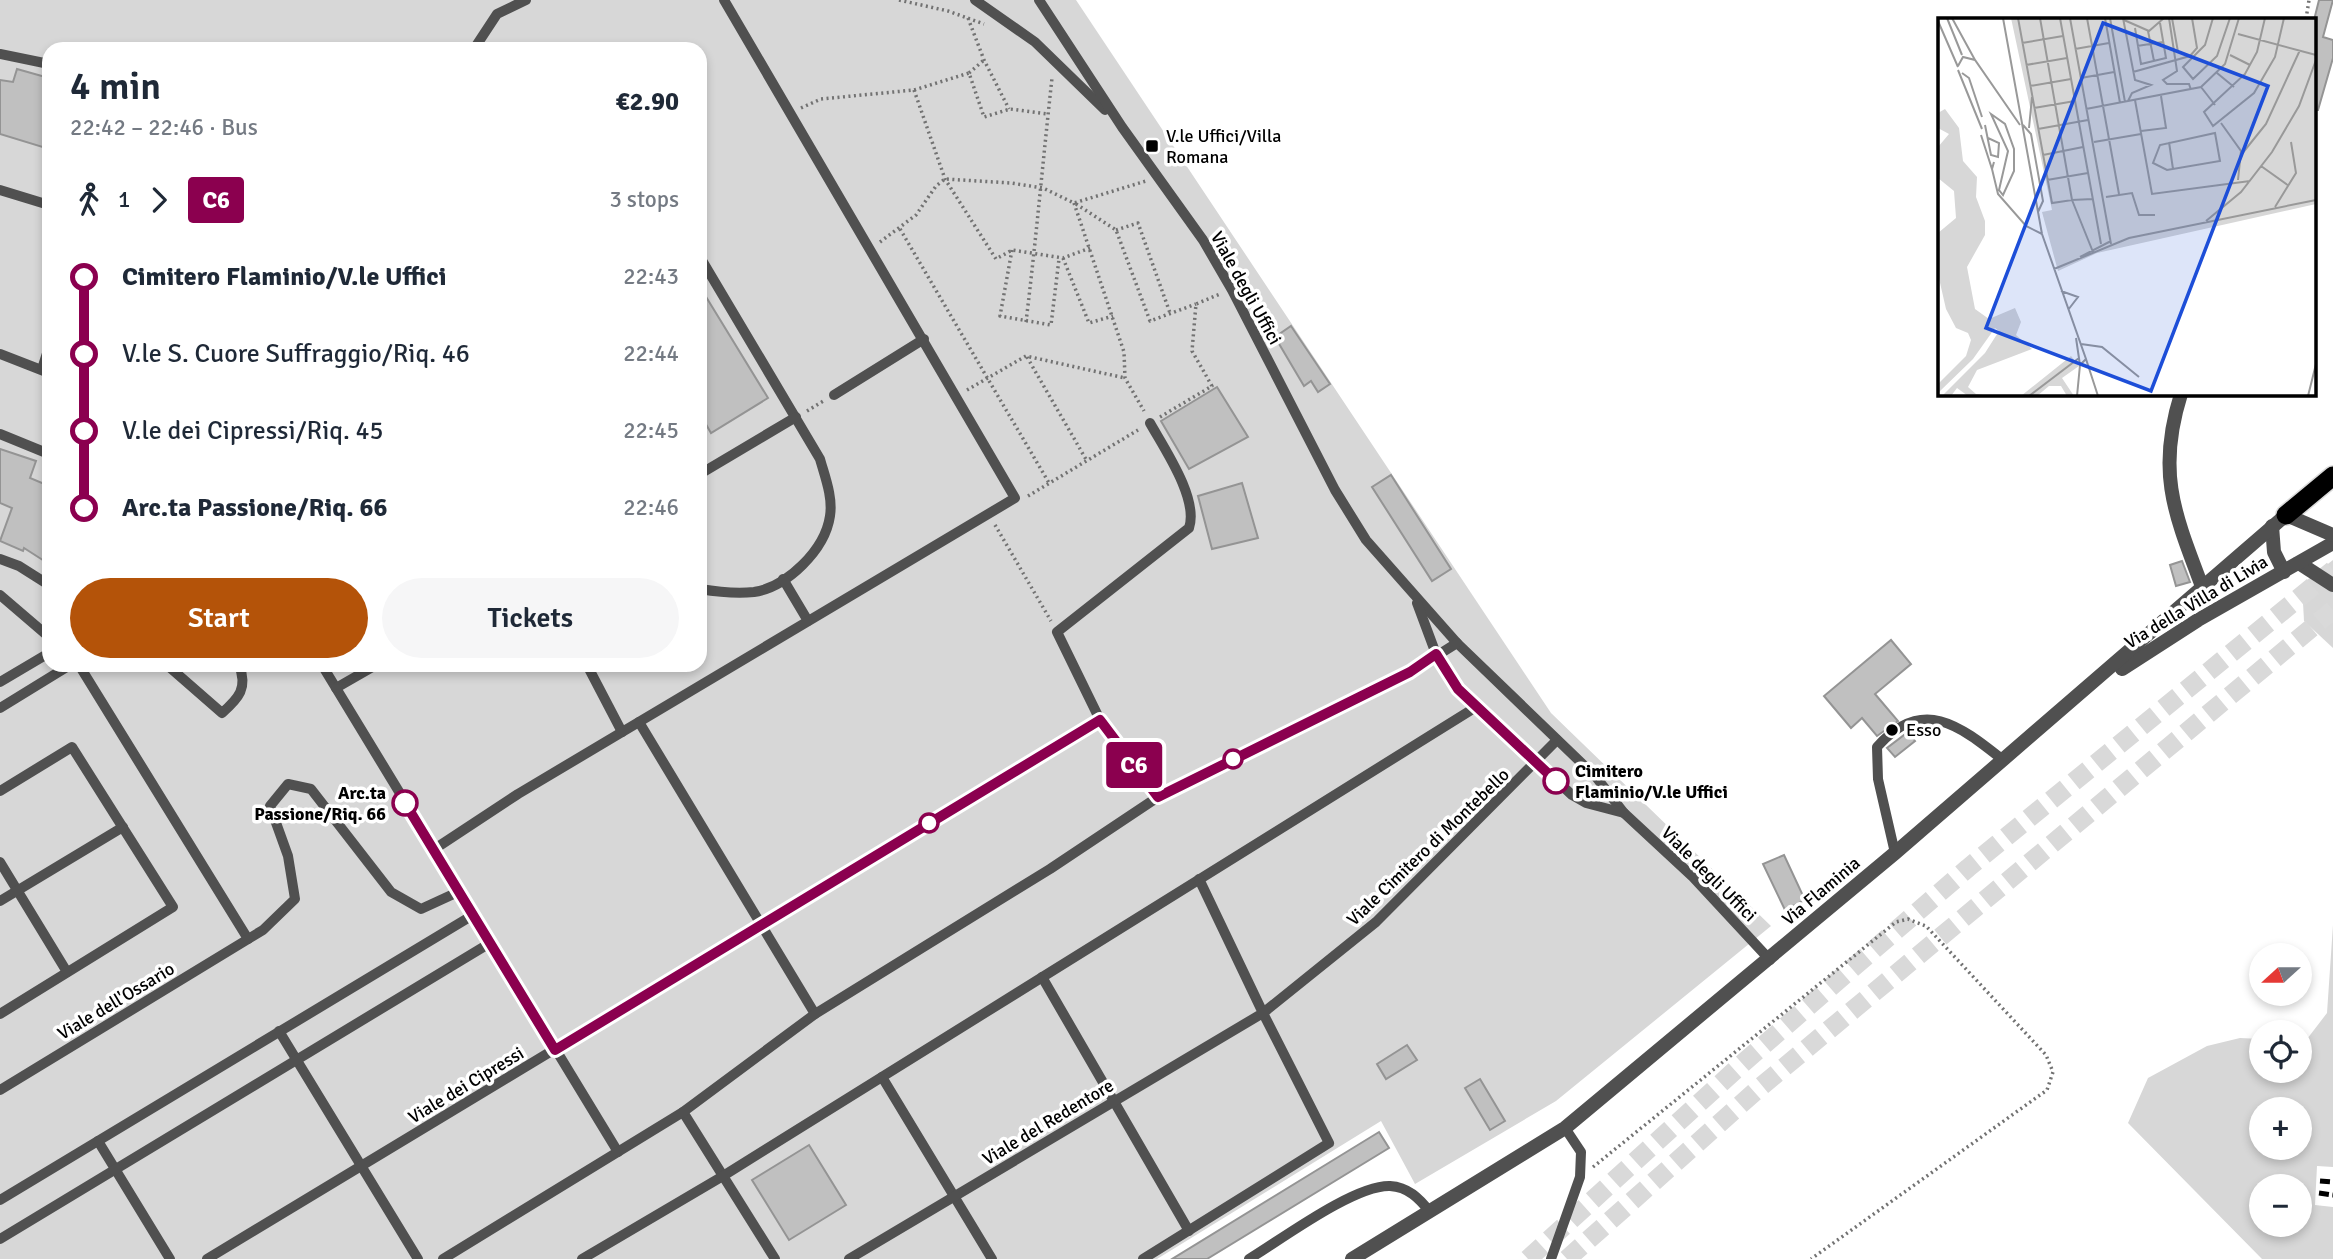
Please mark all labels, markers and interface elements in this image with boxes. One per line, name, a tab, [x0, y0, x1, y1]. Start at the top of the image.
inset map	[1938, 18, 2316, 396]
text: 4 min	[70, 63, 161, 110]
text: €2.90	[615, 86, 679, 118]
text: 22:42 – 22:46 · Bus	[70, 113, 258, 142]
place label: V.le Uffici/Villa Romana	[1166, 125, 1281, 168]
marker: V.le Uffici/Villa Romana	[1144, 138, 1160, 154]
icon: walk	[70, 181, 108, 219]
icon: forward	[140, 181, 178, 219]
text: 1	[118, 185, 130, 214]
text: C6	[202, 185, 230, 215]
text: 3 stops	[609, 185, 679, 214]
street label: Viale degli Uffici	[1206, 228, 1286, 348]
text: Cimitero Flaminio/V.le Uffici	[122, 261, 447, 293]
text: 22:43	[623, 262, 679, 291]
text: V.le S. Cuore Suffraggio/Riq. 46	[122, 338, 470, 370]
text: 22:44	[623, 339, 679, 368]
text: V.le dei Cipressi/Riq. 45	[122, 415, 384, 447]
text: 22:45	[623, 416, 679, 445]
text: Arc.ta Passione/Riq. 66	[122, 492, 388, 524]
text: 22:46	[623, 493, 679, 522]
street label: Via della Villa di Livia	[2120, 551, 2272, 653]
button: Start	[70, 578, 368, 658]
button: Tickets	[382, 578, 679, 658]
place label: Esso	[1906, 719, 1941, 741]
marker: Esso	[1884, 722, 1900, 738]
line badge: C6	[1102, 742, 1166, 788]
unlabelled marker	[1223, 749, 1243, 769]
text: C6	[1120, 750, 1148, 780]
place label: Cimitero Flaminio/V.le Uffici	[1575, 760, 1728, 803]
street label: Viale Cimitero di Montebello	[1342, 764, 1514, 930]
marker: Cimitero Flaminio/V.le Uffici	[1543, 768, 1569, 794]
place label: Arc.ta Passione/Riq. 66	[254, 782, 386, 825]
marker: Arc.ta Passione/Riq. 66	[392, 790, 418, 816]
unlabelled marker	[919, 813, 939, 833]
street label: Viale degli Uffici	[1657, 822, 1761, 926]
street label: Via Flaminia	[1777, 852, 1865, 930]
north arrow	[2249, 943, 2312, 1006]
map controls	[2249, 943, 2312, 1237]
street label: Viale dell'Ossario	[54, 957, 178, 1045]
button: locate	[2249, 1020, 2312, 1083]
street label: Viale dei Cipressi	[404, 1042, 528, 1128]
street label: Viale del Redentore	[978, 1074, 1118, 1170]
button: +	[2249, 1097, 2312, 1160]
button: −	[2249, 1174, 2312, 1237]

